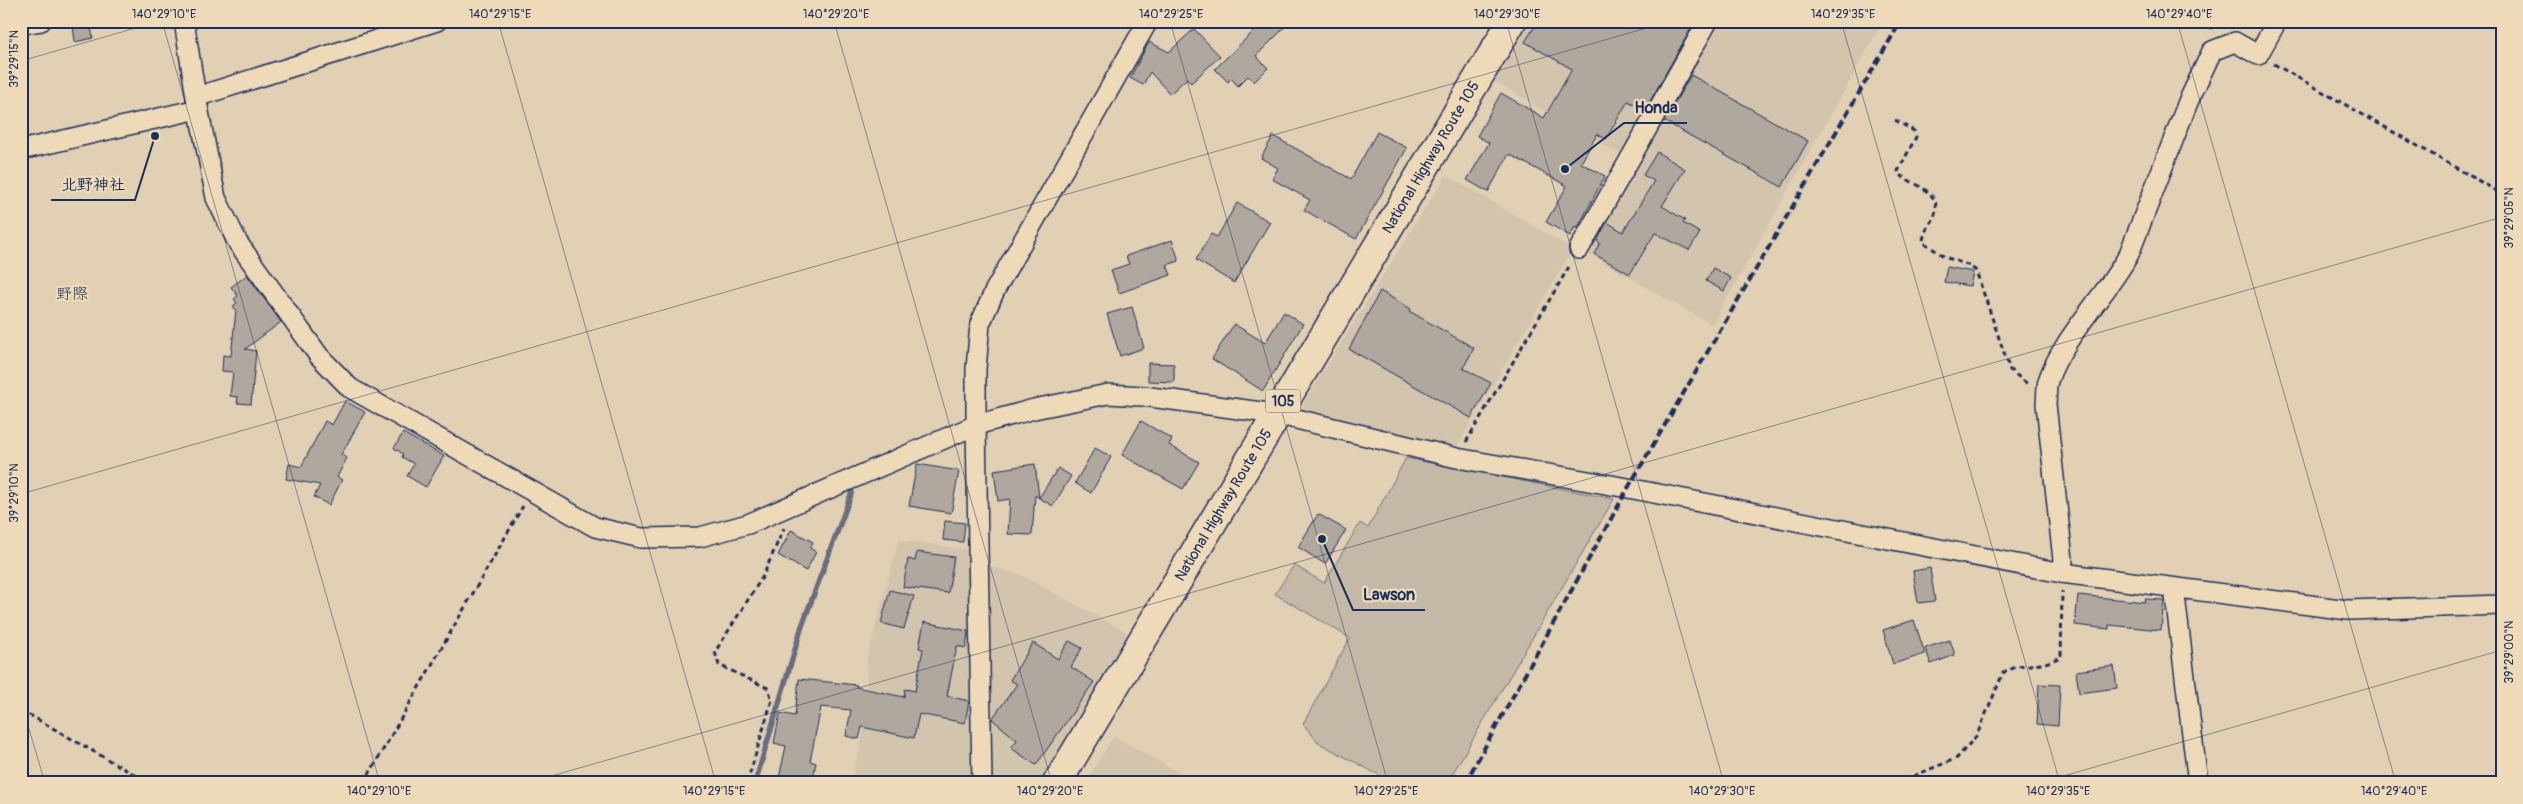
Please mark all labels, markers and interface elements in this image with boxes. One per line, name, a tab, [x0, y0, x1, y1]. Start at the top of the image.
text: 140°29'10"E	[132, 7, 196, 22]
text: 140°29'15"E	[469, 7, 531, 22]
text: 140°29'20"E	[803, 7, 869, 22]
text: 140°29'25"E	[1139, 7, 1203, 22]
text: 140°29'30"E	[1474, 7, 1540, 22]
text: 140°29'35"E	[1811, 7, 1875, 22]
text: 140°29'40"E	[2146, 7, 2212, 22]
text: 39°29'15"N	[7, 30, 22, 88]
street label: National Highway Route 105	[1378, 77, 1484, 237]
callout: Honda	[1624, 92, 1687, 123]
text: Honda	[1635, 98, 1678, 118]
callout: 北野神社	[51, 169, 135, 200]
text: 北野神社	[61, 175, 125, 195]
text: 39°29'05"N	[2502, 187, 2517, 249]
district label: 野際	[56, 284, 88, 304]
road number: 105	[1266, 390, 1300, 412]
street label: National Highway Route 105	[1170, 425, 1276, 585]
text: 39°29'10"N	[7, 463, 22, 523]
callout: Lawson	[1353, 579, 1425, 610]
text: Lawson	[1363, 585, 1415, 605]
text: 39°29'00"N	[2502, 621, 2517, 683]
text: 140°29'10"E	[347, 784, 411, 799]
text: 140°29'15"E	[683, 784, 745, 799]
text: 140°29'20"E	[1017, 784, 1083, 799]
text: 140°29'25"E	[1354, 784, 1418, 799]
text: 140°29'30"E	[1689, 784, 1755, 799]
text: 140°29'35"E	[2026, 784, 2090, 799]
text: 140°29'40"E	[2361, 784, 2427, 799]

